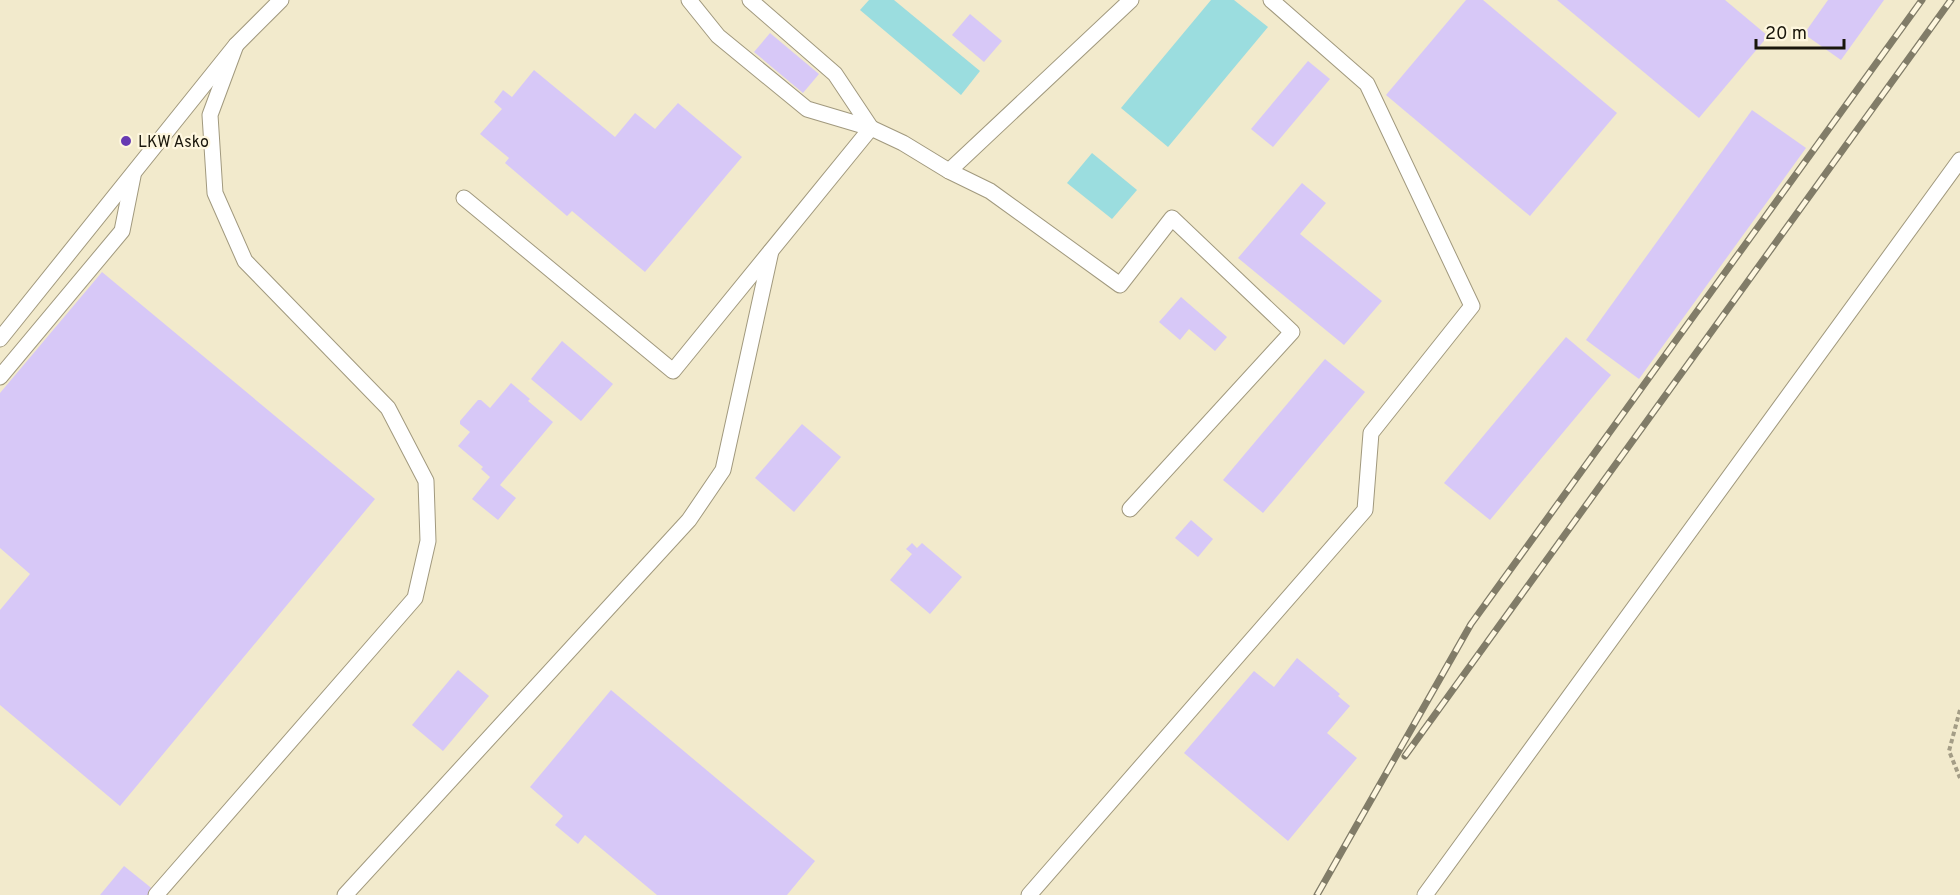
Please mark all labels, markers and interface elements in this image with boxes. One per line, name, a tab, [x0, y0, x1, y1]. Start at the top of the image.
scale bar	[1756, 12, 1844, 50]
text: 20 m	[1765, 23, 1807, 46]
place label: LKW Asko	[138, 133, 209, 153]
marker: LKW Asko	[119, 134, 133, 148]

